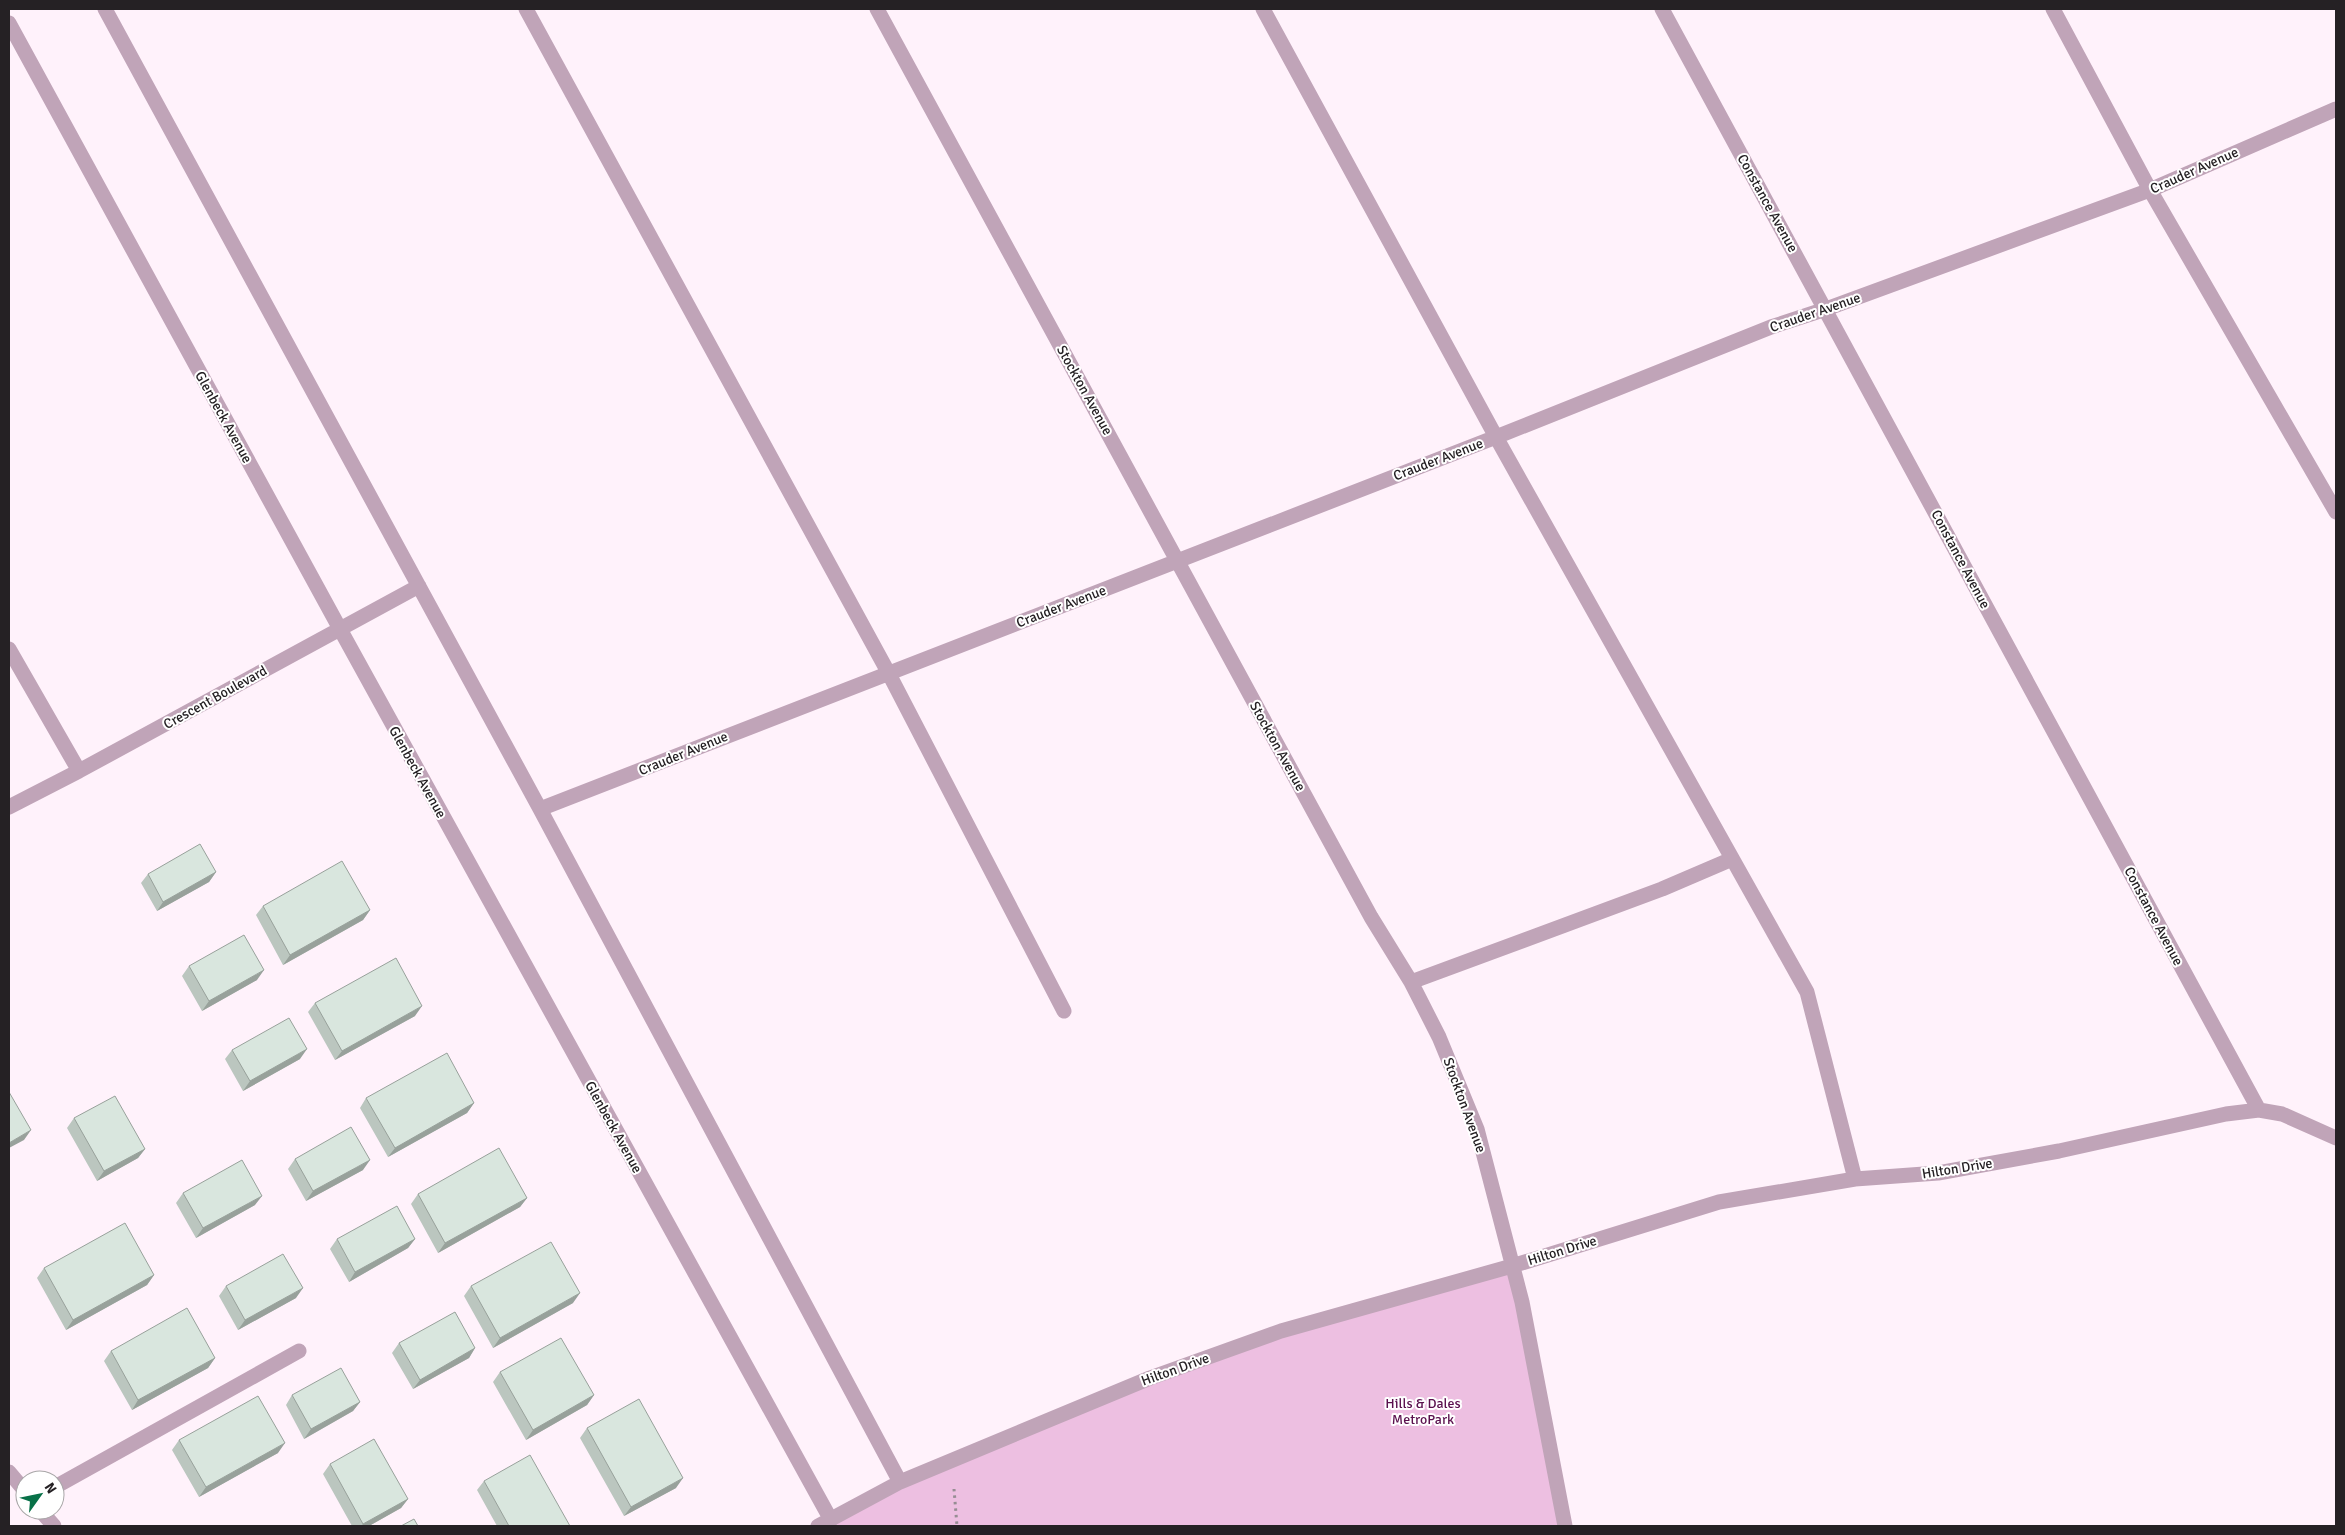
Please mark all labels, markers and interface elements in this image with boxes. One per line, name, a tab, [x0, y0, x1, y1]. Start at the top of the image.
street label: Crauder Avenue	[2147, 143, 2241, 197]
street label: Constance Avenue	[1734, 151, 1802, 255]
street label: Crauder Avenue	[1768, 289, 1863, 336]
street label: Stockton Avenue	[1053, 342, 1116, 438]
street label: Glenbeck Avenue	[191, 368, 256, 466]
street label: Crauder Avenue	[1391, 435, 1485, 484]
street label: Constance Avenue	[1927, 507, 1994, 612]
street label: Crauder Avenue	[1014, 582, 1108, 631]
street label: Crescent Boulevard	[161, 662, 270, 733]
street label: Stockton Avenue	[1246, 698, 1309, 794]
street label: Glenbeck Avenue	[385, 723, 450, 821]
street label: Crauder Avenue	[636, 728, 730, 779]
street label: Constance Avenue	[2120, 864, 2187, 969]
street label: Stockton Avenue	[1439, 1055, 1490, 1155]
street label: Glenbeck Avenue	[581, 1078, 646, 1176]
street label: Hilton Drive	[1921, 1155, 1994, 1182]
street label: Hilton Drive	[1526, 1232, 1599, 1269]
street label: Hilton Drive	[1139, 1349, 1212, 1390]
park label: Hills & Dales MetroPark	[1385, 1395, 1461, 1428]
north arrow	[15, 1470, 65, 1520]
text: N	[41, 1479, 60, 1497]

